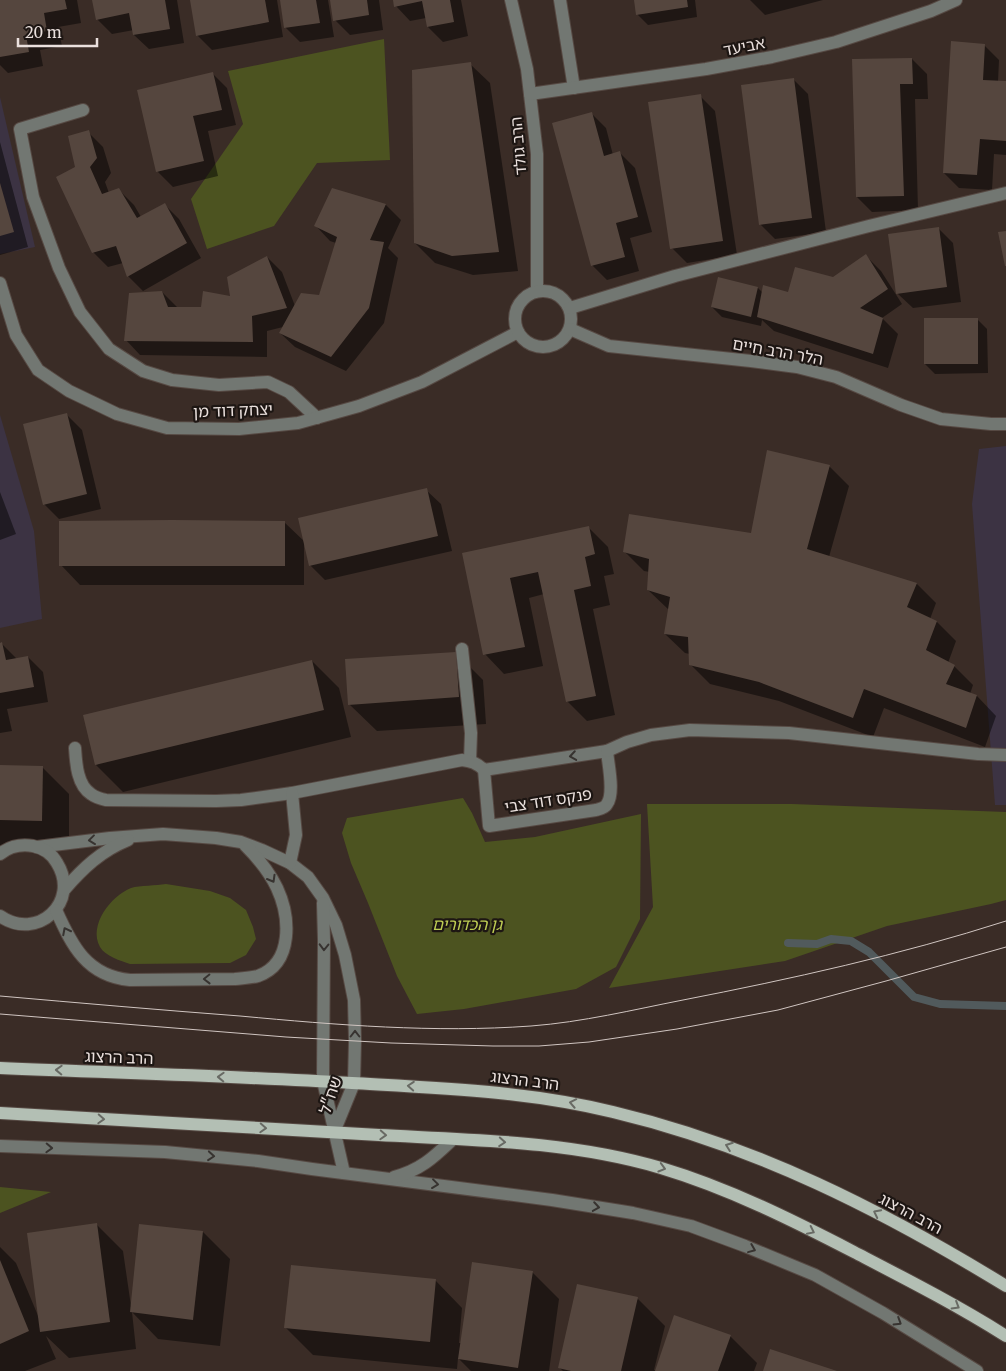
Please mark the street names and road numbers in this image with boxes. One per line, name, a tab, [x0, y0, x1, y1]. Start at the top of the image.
street label: אביעד	[721, 32, 767, 60]
street label: הרב גולד	[505, 116, 531, 176]
street label: הלר הרב חיים	[731, 333, 825, 369]
street label: יצחק דוד מן	[193, 399, 273, 421]
street label: פנקס דוד צבי	[503, 783, 593, 817]
street label: הרב הרצוג	[84, 1046, 154, 1068]
street label: הרב הרצוג	[490, 1066, 560, 1094]
street label: שח"ל	[314, 1074, 346, 1116]
street label: הרב הרצוג	[876, 1188, 946, 1238]

